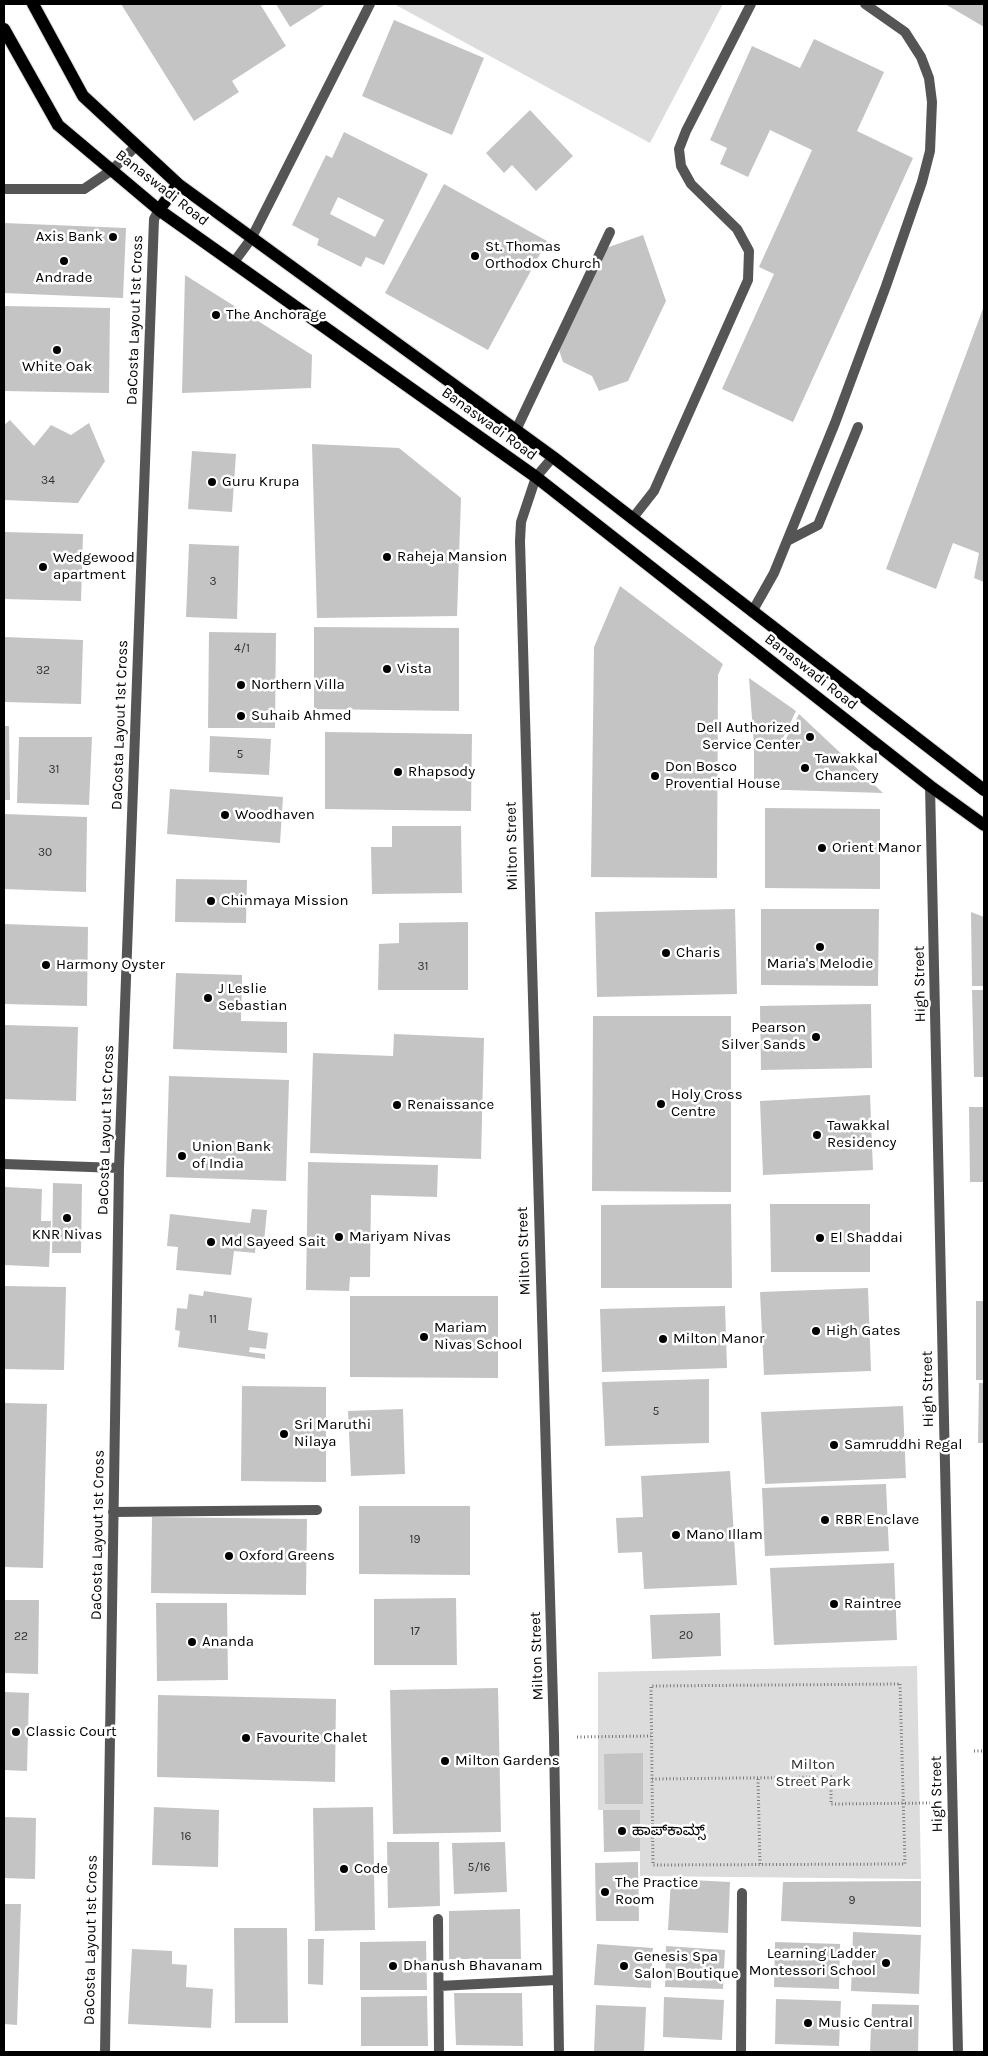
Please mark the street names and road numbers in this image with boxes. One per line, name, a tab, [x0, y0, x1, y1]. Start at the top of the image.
street label: Banaswadi Road	[112, 146, 212, 230]
street label: DaCosta Layout 1st Cross	[123, 235, 147, 405]
street label: Banaswadi Road	[438, 383, 540, 465]
street label: Banaswadi Road	[761, 630, 861, 714]
street label: DaCosta Layout 1st Cross	[108, 640, 132, 810]
street label: Milton Street	[502, 801, 522, 891]
street label: High Street	[910, 945, 930, 1023]
street label: DaCosta Layout 1st Cross	[94, 1045, 118, 1215]
street label: Milton Street	[513, 1206, 535, 1296]
street label: High Street	[918, 1350, 938, 1428]
street label: DaCosta Layout 1st Cross	[88, 1450, 108, 1620]
street label: Milton Street	[526, 1611, 548, 1701]
street label: High Street	[927, 1755, 947, 1833]
street label: DaCosta Layout 1st Cross	[81, 1855, 101, 2025]

